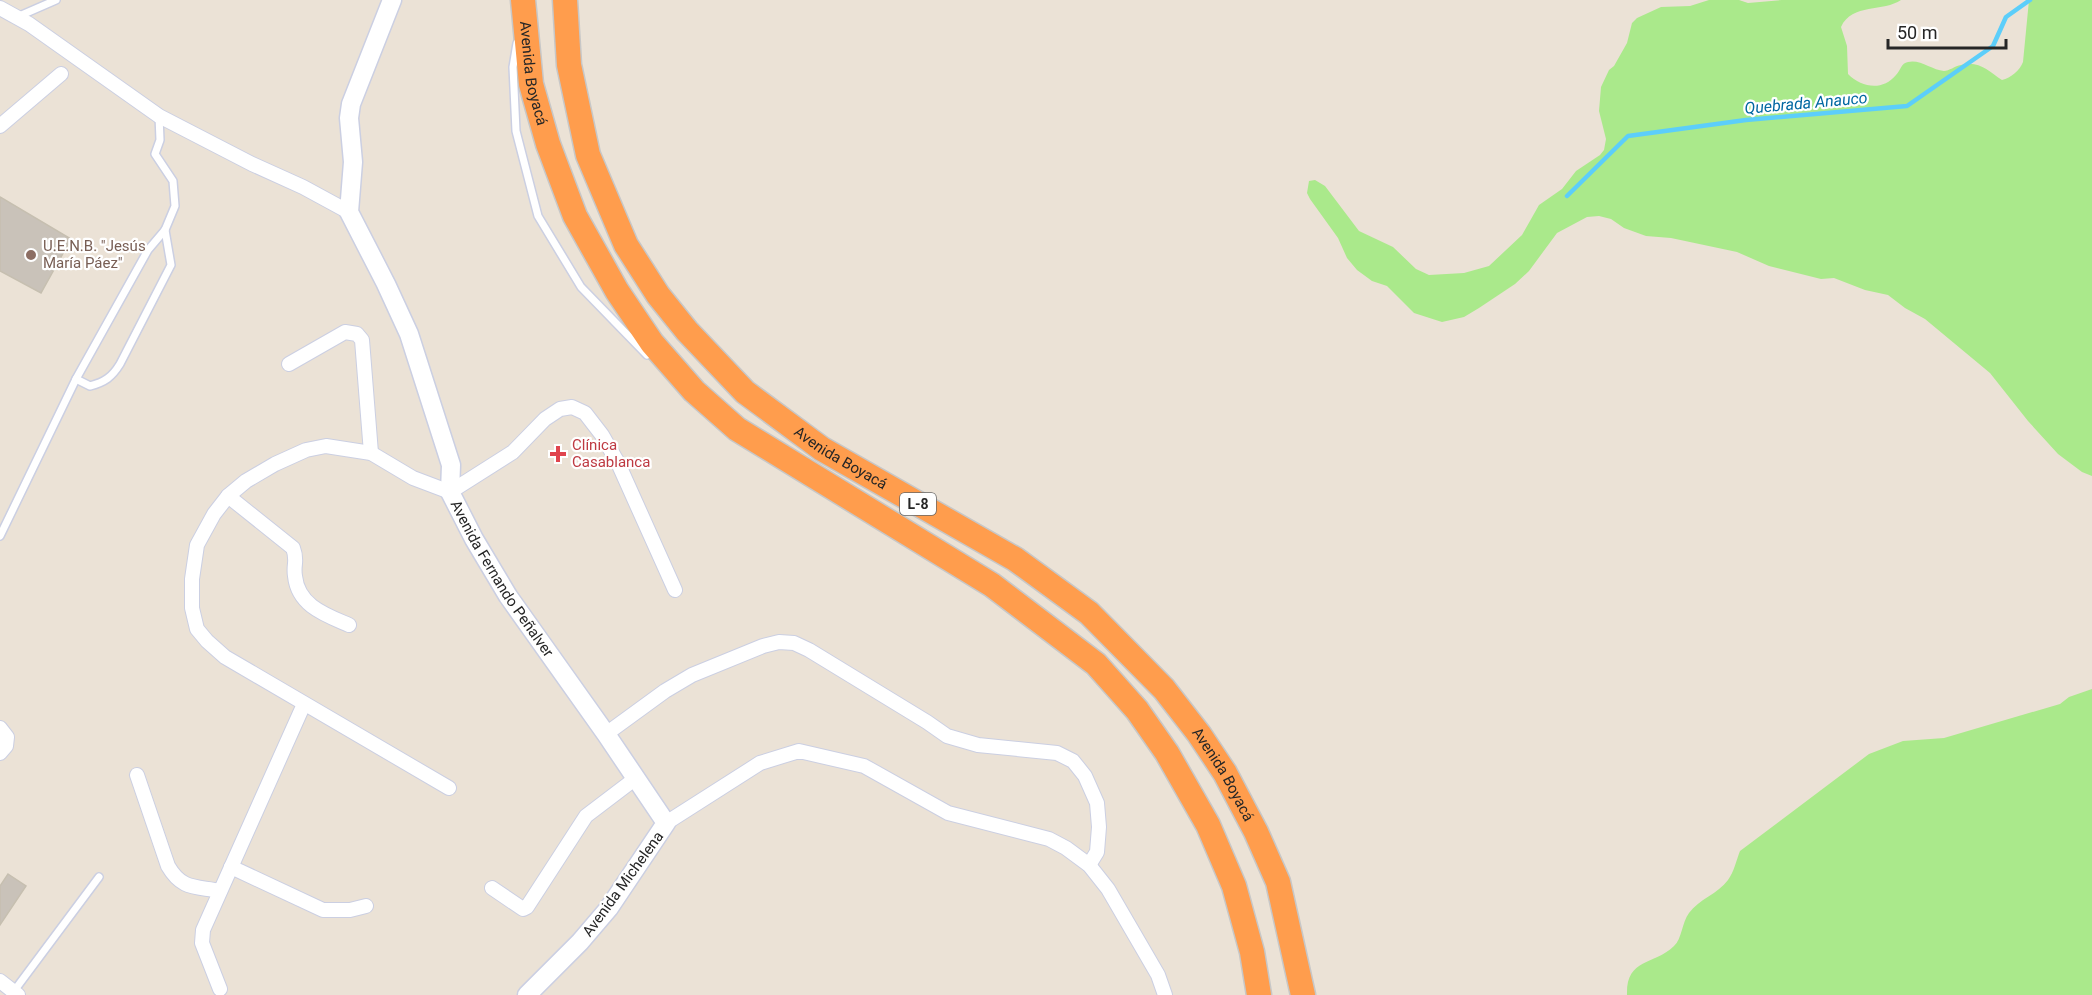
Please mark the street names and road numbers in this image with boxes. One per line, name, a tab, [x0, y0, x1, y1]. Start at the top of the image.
street label: Avenida Boyacá	[516, 20, 551, 127]
street label: Avenida Boyacá	[791, 423, 890, 493]
road number: L-8	[900, 493, 936, 515]
street label: Avenida Fernando Peñalver	[447, 497, 557, 660]
street label: Avenida Boyacá	[1188, 724, 1258, 824]
street label: Avenida Michelena	[579, 828, 667, 940]

